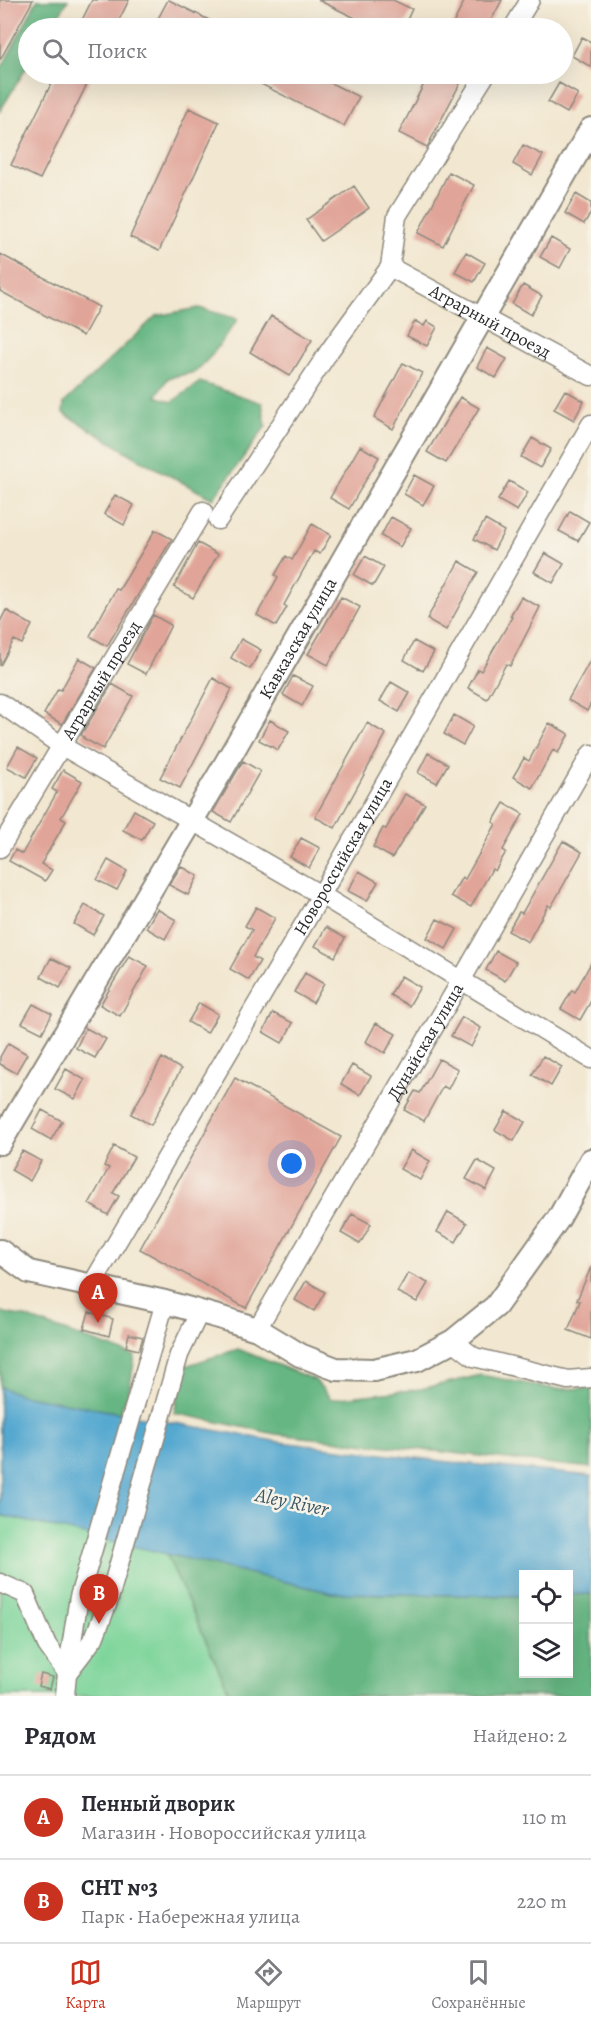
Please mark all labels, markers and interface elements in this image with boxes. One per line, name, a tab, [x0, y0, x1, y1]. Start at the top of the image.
search box	[18, 18, 573, 84]
icon: search	[39, 35, 72, 68]
text: Поиск	[87, 36, 147, 66]
street label: Аграрный проезд	[424, 278, 555, 364]
street label: Кавказская улица	[253, 573, 343, 704]
street label: Аграрный проезд	[55, 616, 146, 745]
street label: Новороссийская улица	[288, 773, 398, 940]
street label: Дунайская улица	[382, 978, 470, 1105]
your location	[277, 1149, 306, 1178]
pin: A	[78, 1274, 118, 1323]
water label: Aley River	[252, 1481, 332, 1523]
map controls	[519, 1570, 573, 1678]
button: locate	[519, 1570, 573, 1624]
pin: B	[80, 1574, 118, 1624]
button: layers	[519, 1624, 573, 1678]
text: Рядом	[24, 1718, 96, 1753]
text: Найдено: 2	[472, 1722, 567, 1749]
text: Пенный дворик	[81, 1789, 235, 1819]
text: A	[37, 1804, 50, 1831]
text: 110 m	[522, 1804, 567, 1831]
text: Магазин · Новороссийская улица	[81, 1819, 366, 1846]
text: СНТ №3	[81, 1873, 158, 1903]
text: B	[37, 1888, 50, 1915]
text: 220 m	[517, 1888, 567, 1915]
text: Парк · Набережная улица	[81, 1903, 300, 1930]
tab: Карта	[65, 1956, 106, 2014]
tab: Маршрут	[236, 1956, 301, 2014]
tab: Сохранённые	[431, 1956, 526, 2014]

